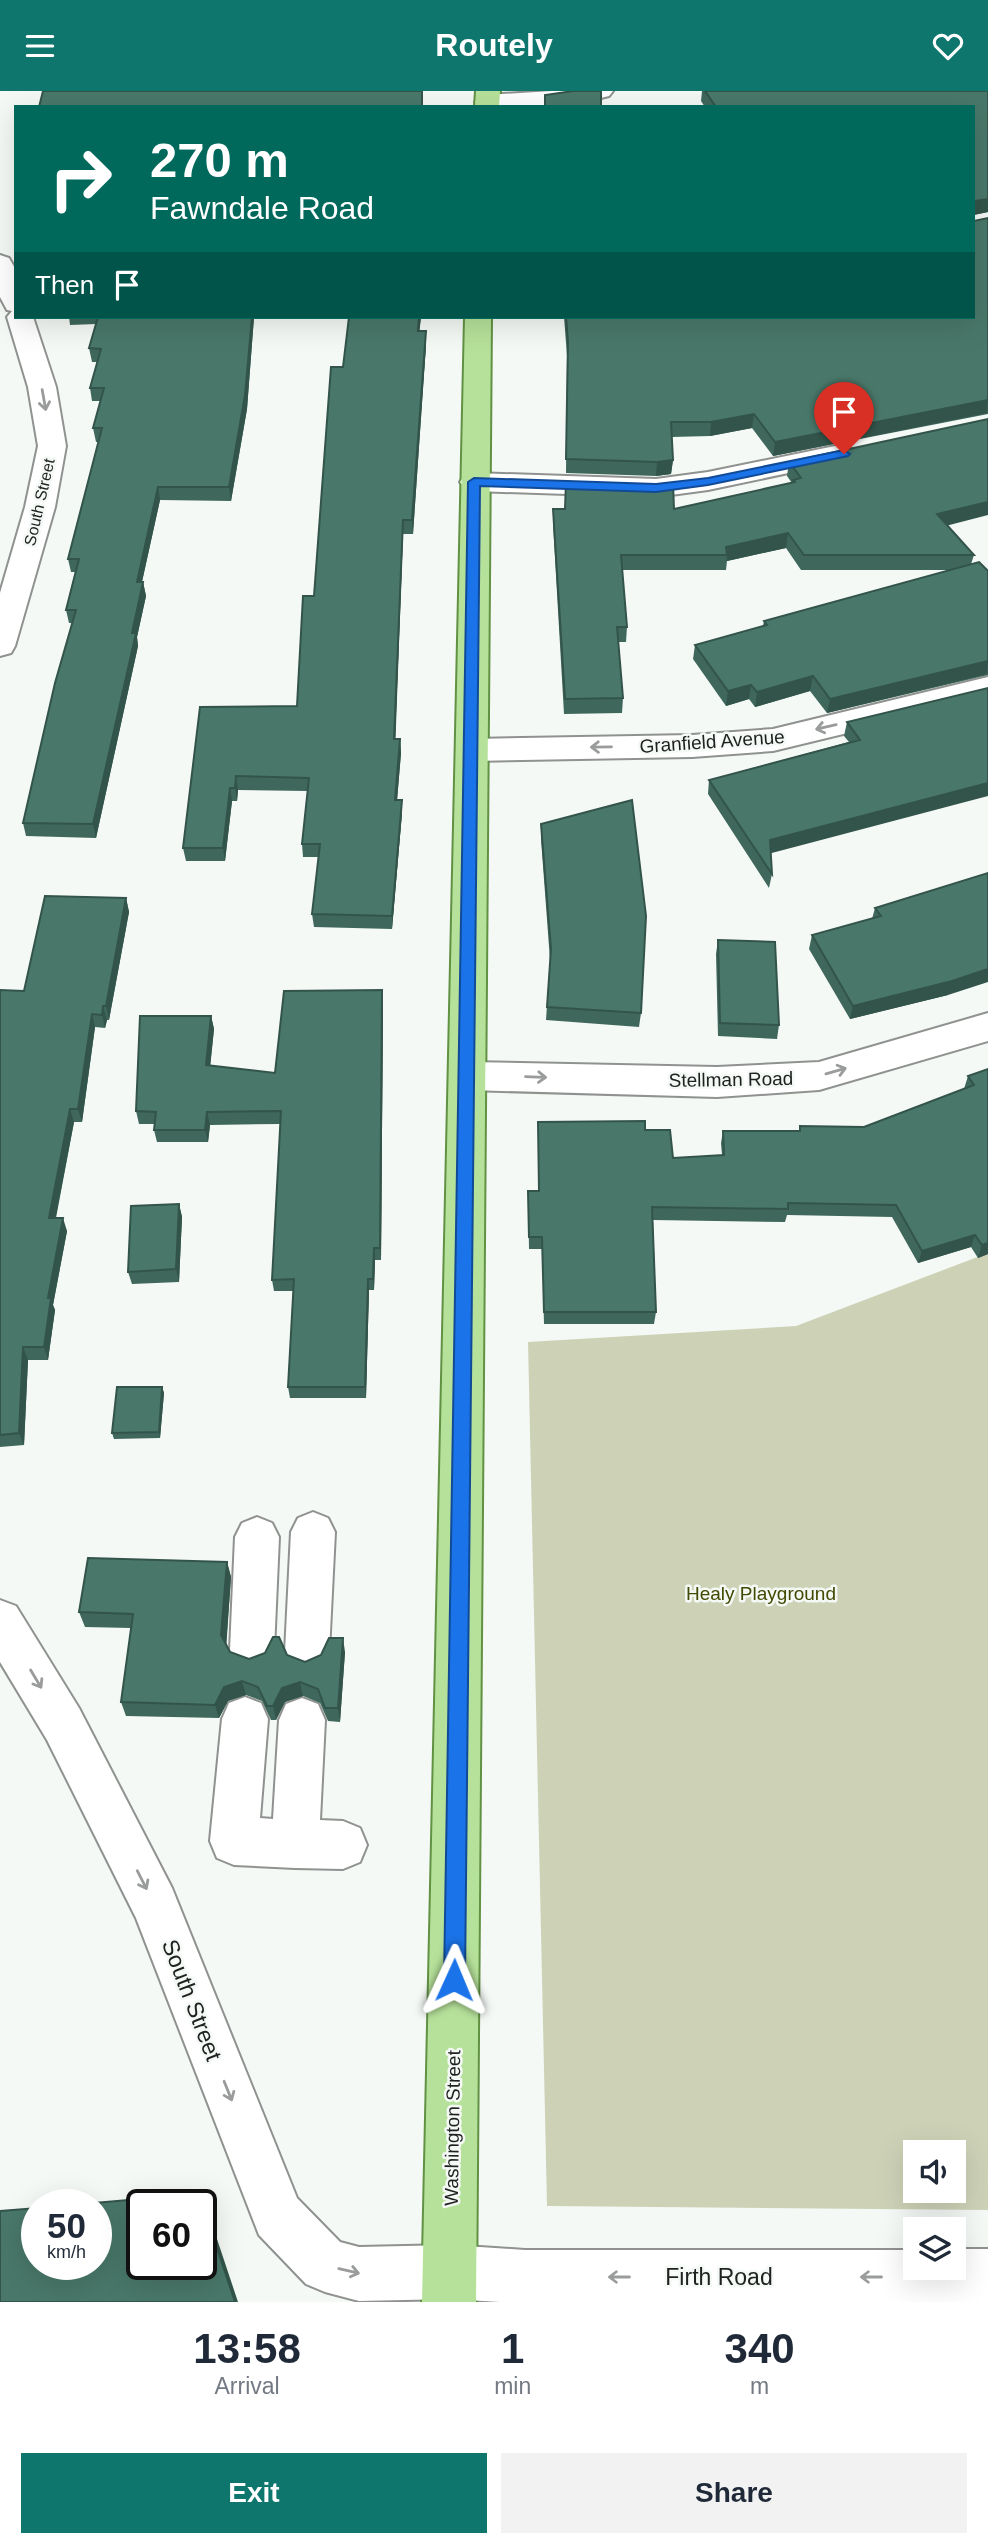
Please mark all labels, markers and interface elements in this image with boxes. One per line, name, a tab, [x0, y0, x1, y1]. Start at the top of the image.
icon: menu	[21, 27, 59, 65]
text: Routely	[435, 27, 553, 63]
icon: heart	[929, 27, 967, 65]
icon: right	[35, 133, 126, 224]
text: 270 m	[150, 133, 289, 187]
text: Fawndale Road	[150, 190, 374, 226]
icon: arrive	[108, 266, 146, 304]
text: Then	[35, 270, 94, 300]
pin	[814, 382, 874, 454]
one-way arrow	[38, 388, 51, 411]
icon: arrive	[825, 393, 863, 431]
street label: South Street	[21, 456, 58, 547]
one-way arrow	[815, 721, 838, 734]
street label: Granfield Avenue	[639, 726, 785, 757]
one-way arrow	[589, 741, 612, 754]
one-way arrow	[825, 1064, 847, 1077]
street label: Stellman Road	[669, 1068, 793, 1091]
one-way arrow	[524, 1070, 547, 1084]
park label: Healy Playground	[686, 1583, 836, 1604]
one-way arrow	[29, 1668, 43, 1688]
one-way arrow	[136, 1869, 150, 1890]
street label: South Street	[157, 1936, 227, 2065]
position arrow	[417, 1943, 491, 2017]
street label: Washington Street	[441, 2049, 464, 2206]
one-way arrow	[222, 2079, 235, 2101]
map controls	[903, 2140, 966, 2280]
button: sound	[903, 2140, 966, 2203]
speed limit sign: 60	[126, 2189, 217, 2280]
text: 50	[47, 2206, 86, 2245]
button: layers	[903, 2217, 966, 2280]
text: km/h	[47, 2242, 86, 2262]
street label: Firth Road	[665, 2264, 773, 2290]
one-way arrow	[337, 2265, 359, 2278]
one-way arrow	[608, 2270, 631, 2284]
one-way arrow	[860, 2270, 883, 2284]
text: 13:58	[193, 2325, 301, 2372]
text: 1	[501, 2325, 524, 2372]
text: 340	[725, 2325, 795, 2372]
text: Arrival	[214, 2373, 280, 2399]
text: min	[494, 2373, 531, 2399]
text: m	[750, 2373, 769, 2399]
button: Exit	[21, 2453, 487, 2533]
button: Share	[501, 2453, 967, 2533]

